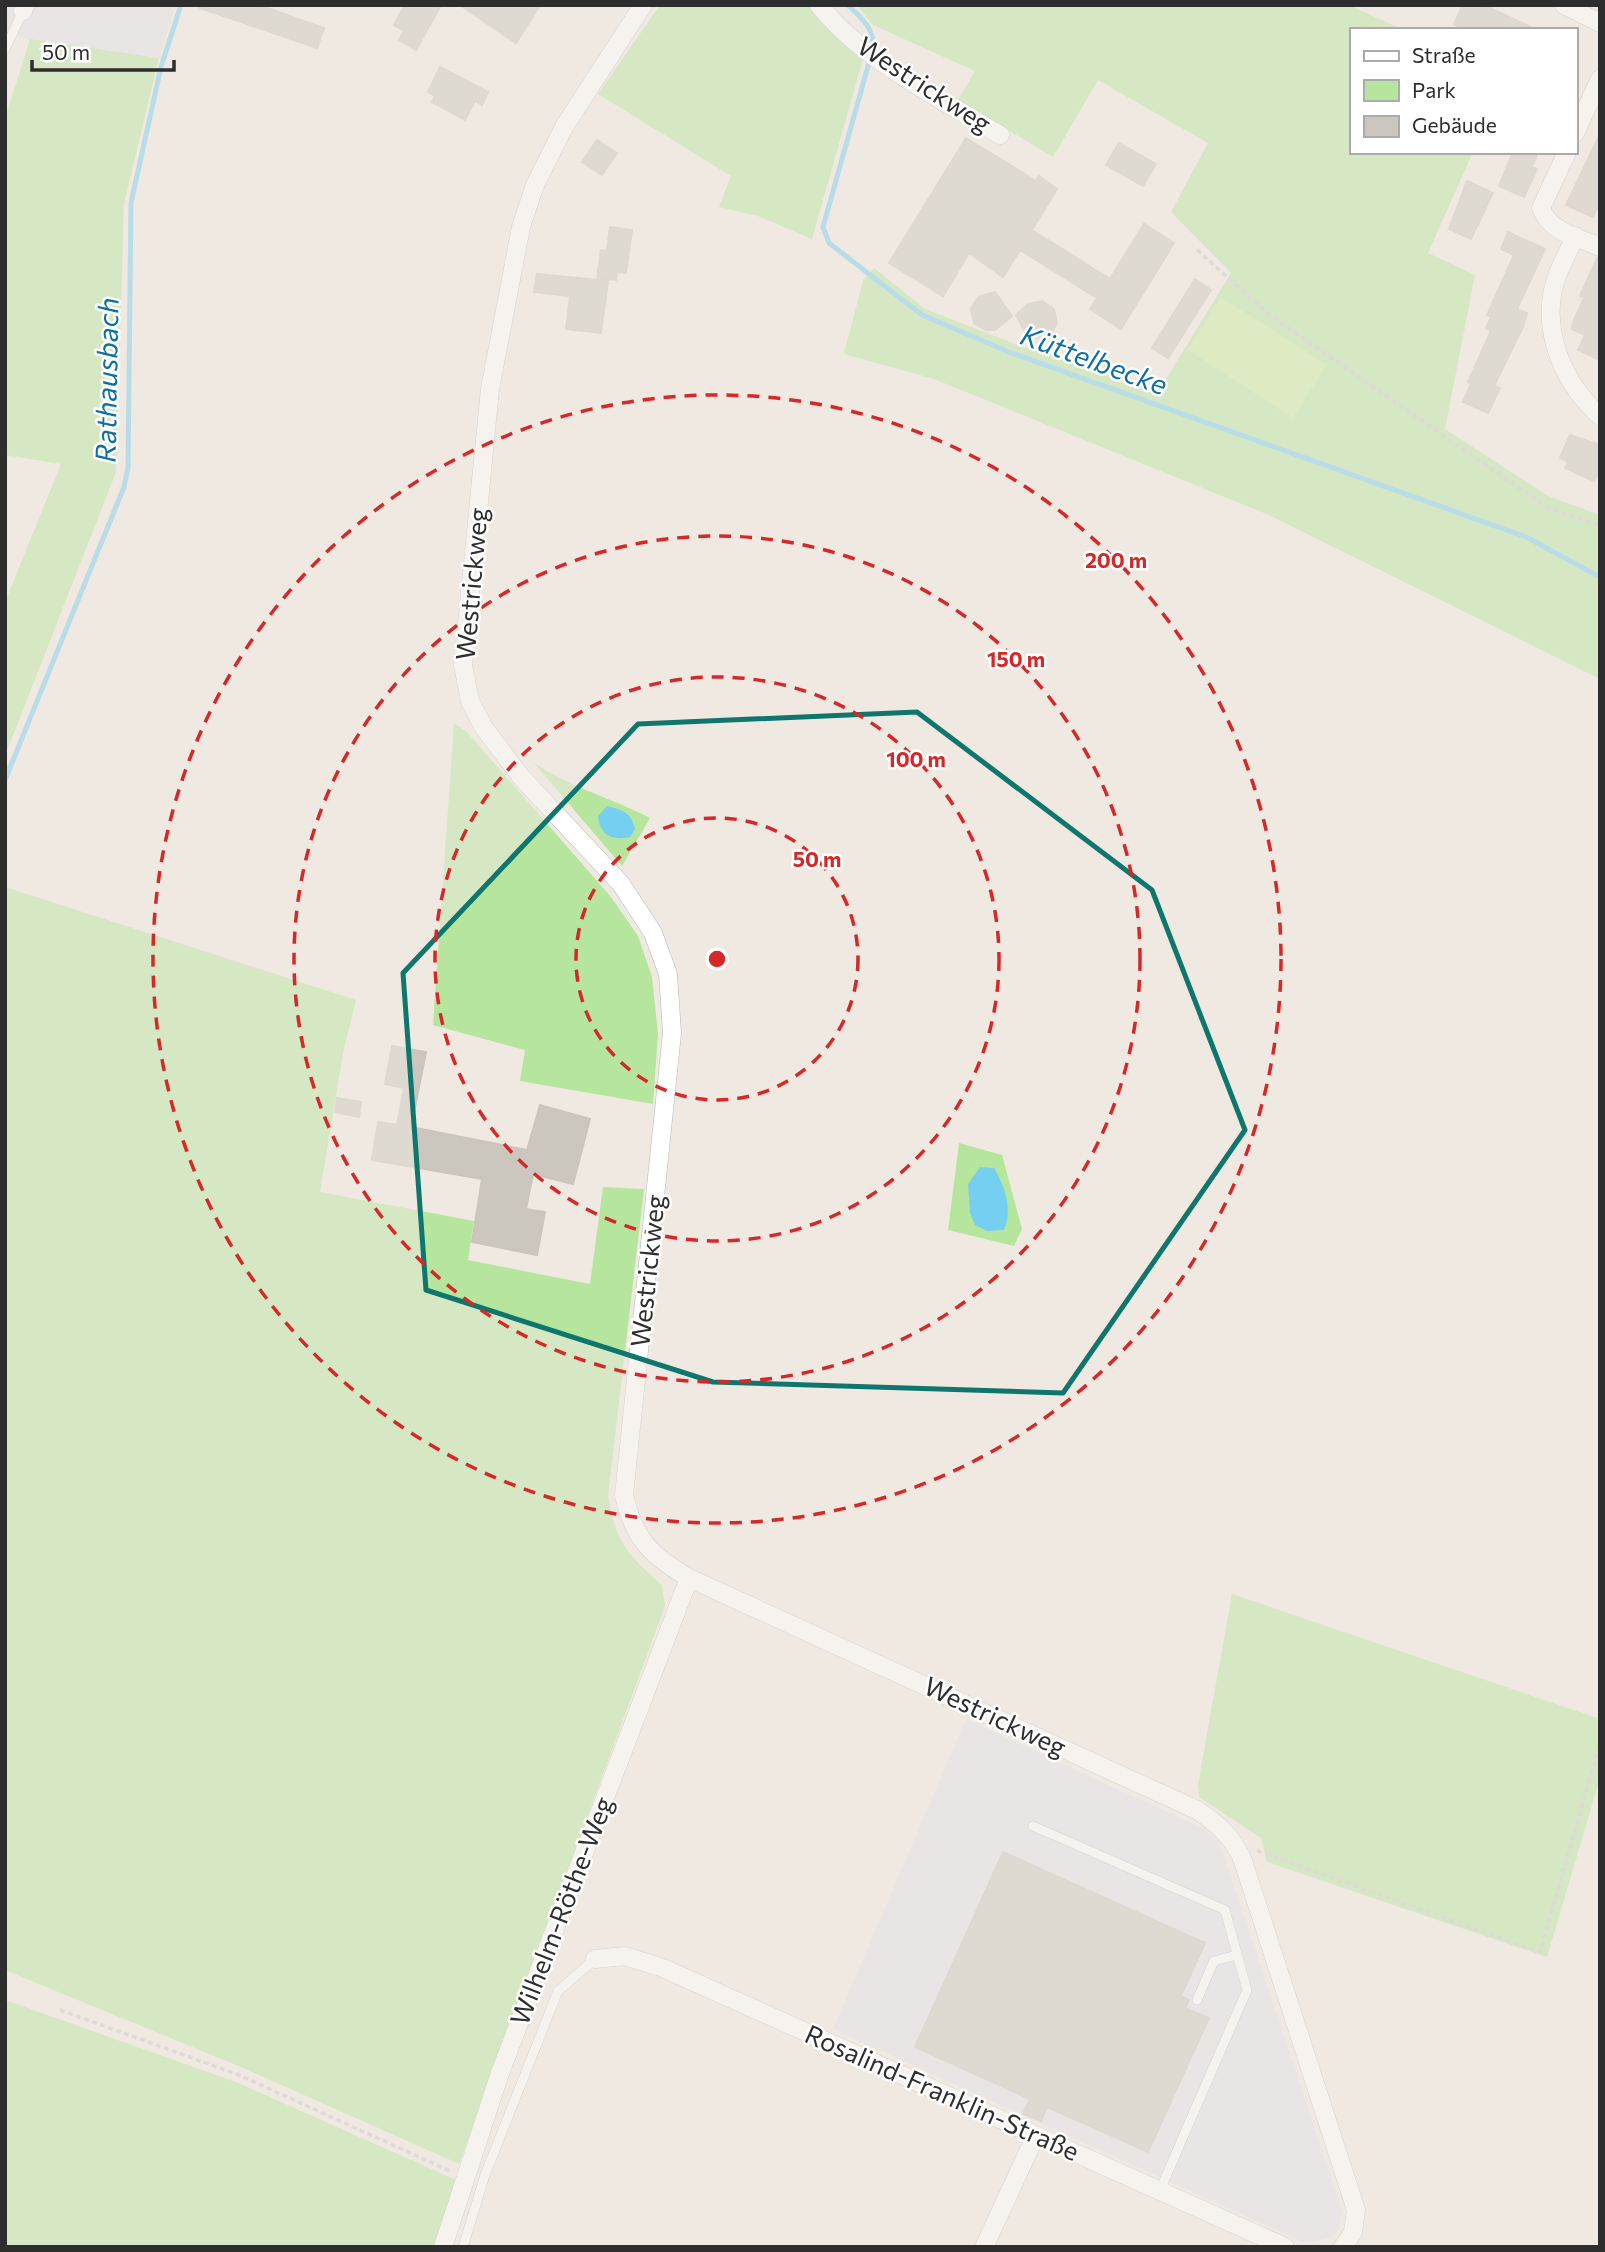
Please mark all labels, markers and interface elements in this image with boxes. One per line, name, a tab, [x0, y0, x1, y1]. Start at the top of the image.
scale bar	[32, 28, 173, 72]
legend	[1350, 28, 1577, 154]
street label: Westrickweg	[852, 29, 997, 138]
text: 50 m	[42, 39, 90, 64]
text: Straße	[1412, 42, 1476, 67]
text: Park	[1412, 77, 1456, 102]
text: Gebäude	[1412, 112, 1497, 137]
water label: Rathausbach	[88, 297, 124, 463]
water label: Küttelbecke	[1017, 317, 1172, 401]
street label: Westrickweg	[448, 506, 493, 661]
text: 200 m	[1085, 547, 1147, 572]
text: 150 m	[987, 646, 1045, 671]
text: 100 m	[886, 746, 946, 771]
text: 50 m	[793, 846, 841, 871]
centre of rings	[705, 947, 729, 971]
street label: Westrickweg	[623, 1193, 670, 1349]
street label: Westrickweg	[920, 1669, 1072, 1762]
street label: Wilhelm-Röthe-Weg	[503, 1792, 618, 2029]
street label: Rosalind-Franklin-Straße	[801, 2017, 1084, 2166]

